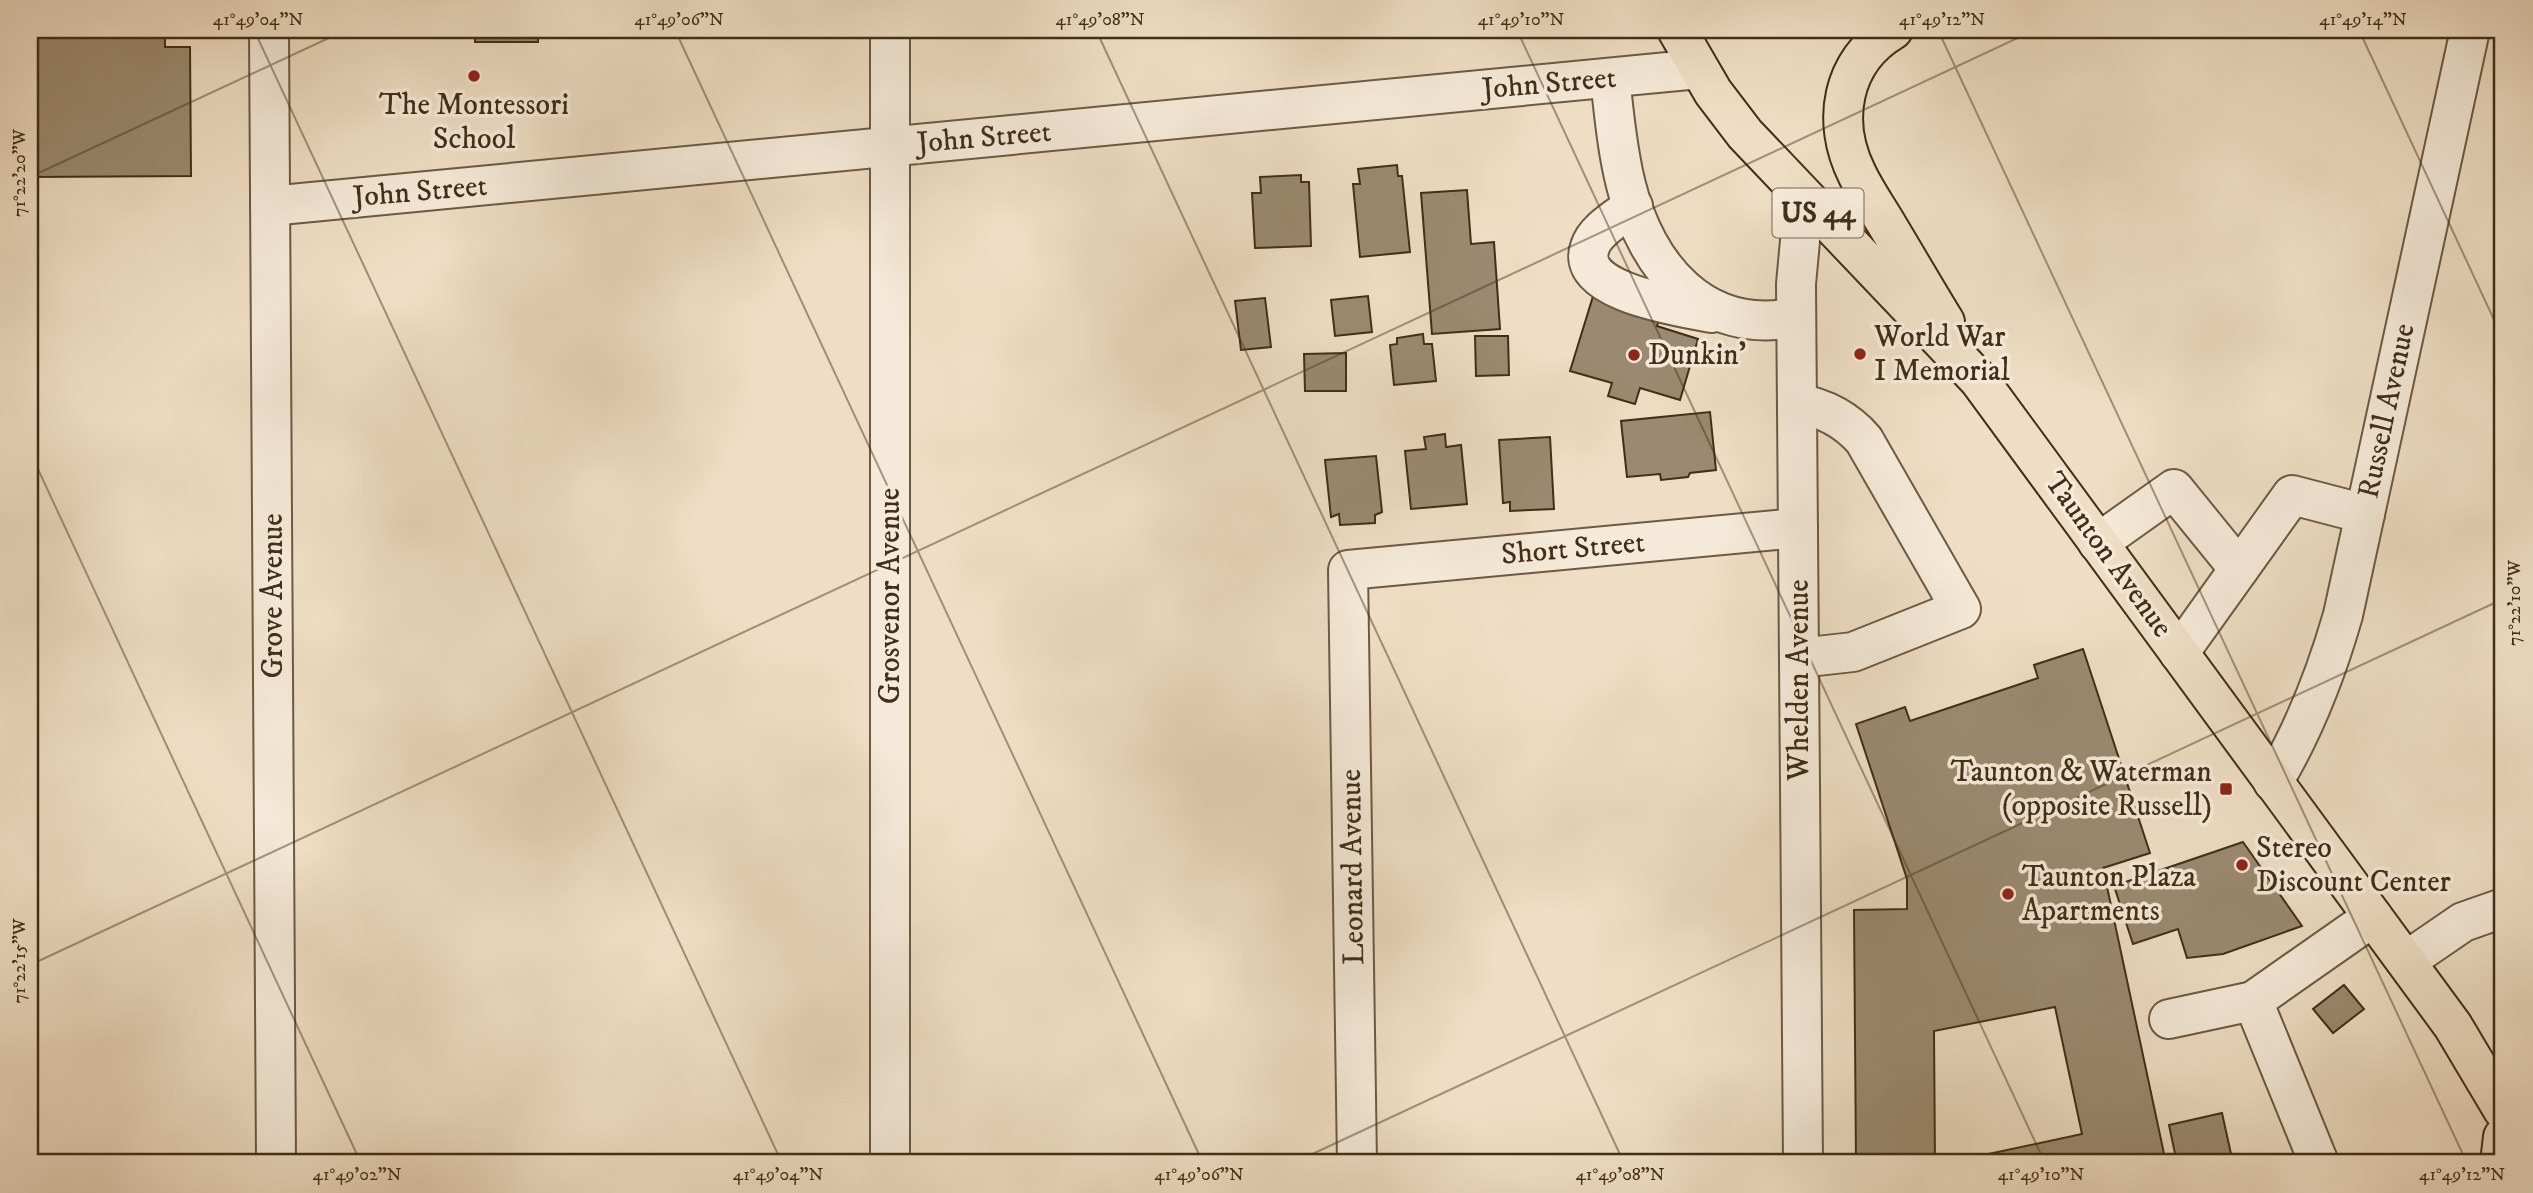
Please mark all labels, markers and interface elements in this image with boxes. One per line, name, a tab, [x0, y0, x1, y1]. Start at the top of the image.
text: 41°49'04"N	[213, 9, 303, 31]
text: 41°49'06"N	[634, 9, 724, 31]
text: 41°49'08"N	[1055, 9, 1145, 31]
text: 41°49'10"N	[1478, 9, 1565, 31]
text: 41°49'12"N	[1899, 9, 1985, 31]
text: 41°49'14"N	[2319, 9, 2407, 31]
street label: John Street	[1477, 60, 1618, 109]
marker: The Montessori School	[466, 68, 482, 84]
place label: The Montessori School	[379, 87, 569, 158]
street label: John Street	[912, 114, 1053, 163]
text: 71°22'20"W	[9, 128, 31, 217]
street label: John Street	[348, 168, 489, 217]
road number: US 44	[1772, 188, 1864, 238]
place label: World War I Memorial	[1873, 319, 2010, 390]
street label: Russell Avenue	[2350, 320, 2424, 502]
place label: Dunkin'	[1648, 337, 1746, 374]
marker: World War I Memorial	[1852, 346, 1868, 362]
marker: Dunkin'	[1626, 347, 1642, 363]
street label: Taunton Avenue	[2036, 465, 2180, 645]
street label: Grosvenor Avenue	[872, 488, 909, 704]
street label: Grove Avenue	[255, 513, 292, 679]
street label: Short Street	[1500, 524, 1646, 574]
text: 71°22'10"W	[2504, 560, 2526, 646]
street label: Whelden Avenue	[1781, 579, 1818, 782]
place label: Taunton & Waterman (opposite Russell)	[1951, 754, 2212, 825]
street label: Leonard Avenue	[1333, 769, 1373, 965]
marker: Taunton & Waterman (opposite Russell)	[2218, 781, 2234, 797]
place label: Stereo Discount Center	[2256, 830, 2451, 901]
marker: Stereo Discount Center	[2234, 857, 2250, 873]
place label: Taunton Plaza Apartments	[2022, 859, 2196, 930]
marker: Taunton Plaza Apartments	[2000, 886, 2016, 902]
text: 71°22'15"W	[9, 918, 31, 1004]
text: 41°49'02"N	[313, 1164, 402, 1186]
text: 41°49'04"N	[733, 1164, 823, 1186]
text: 41°49'06"N	[1154, 1164, 1244, 1186]
text: 41°49'08"N	[1575, 1164, 1665, 1186]
text: 41°49'10"N	[1998, 1164, 2085, 1186]
text: 41°49'12"N	[2419, 1164, 2505, 1186]

